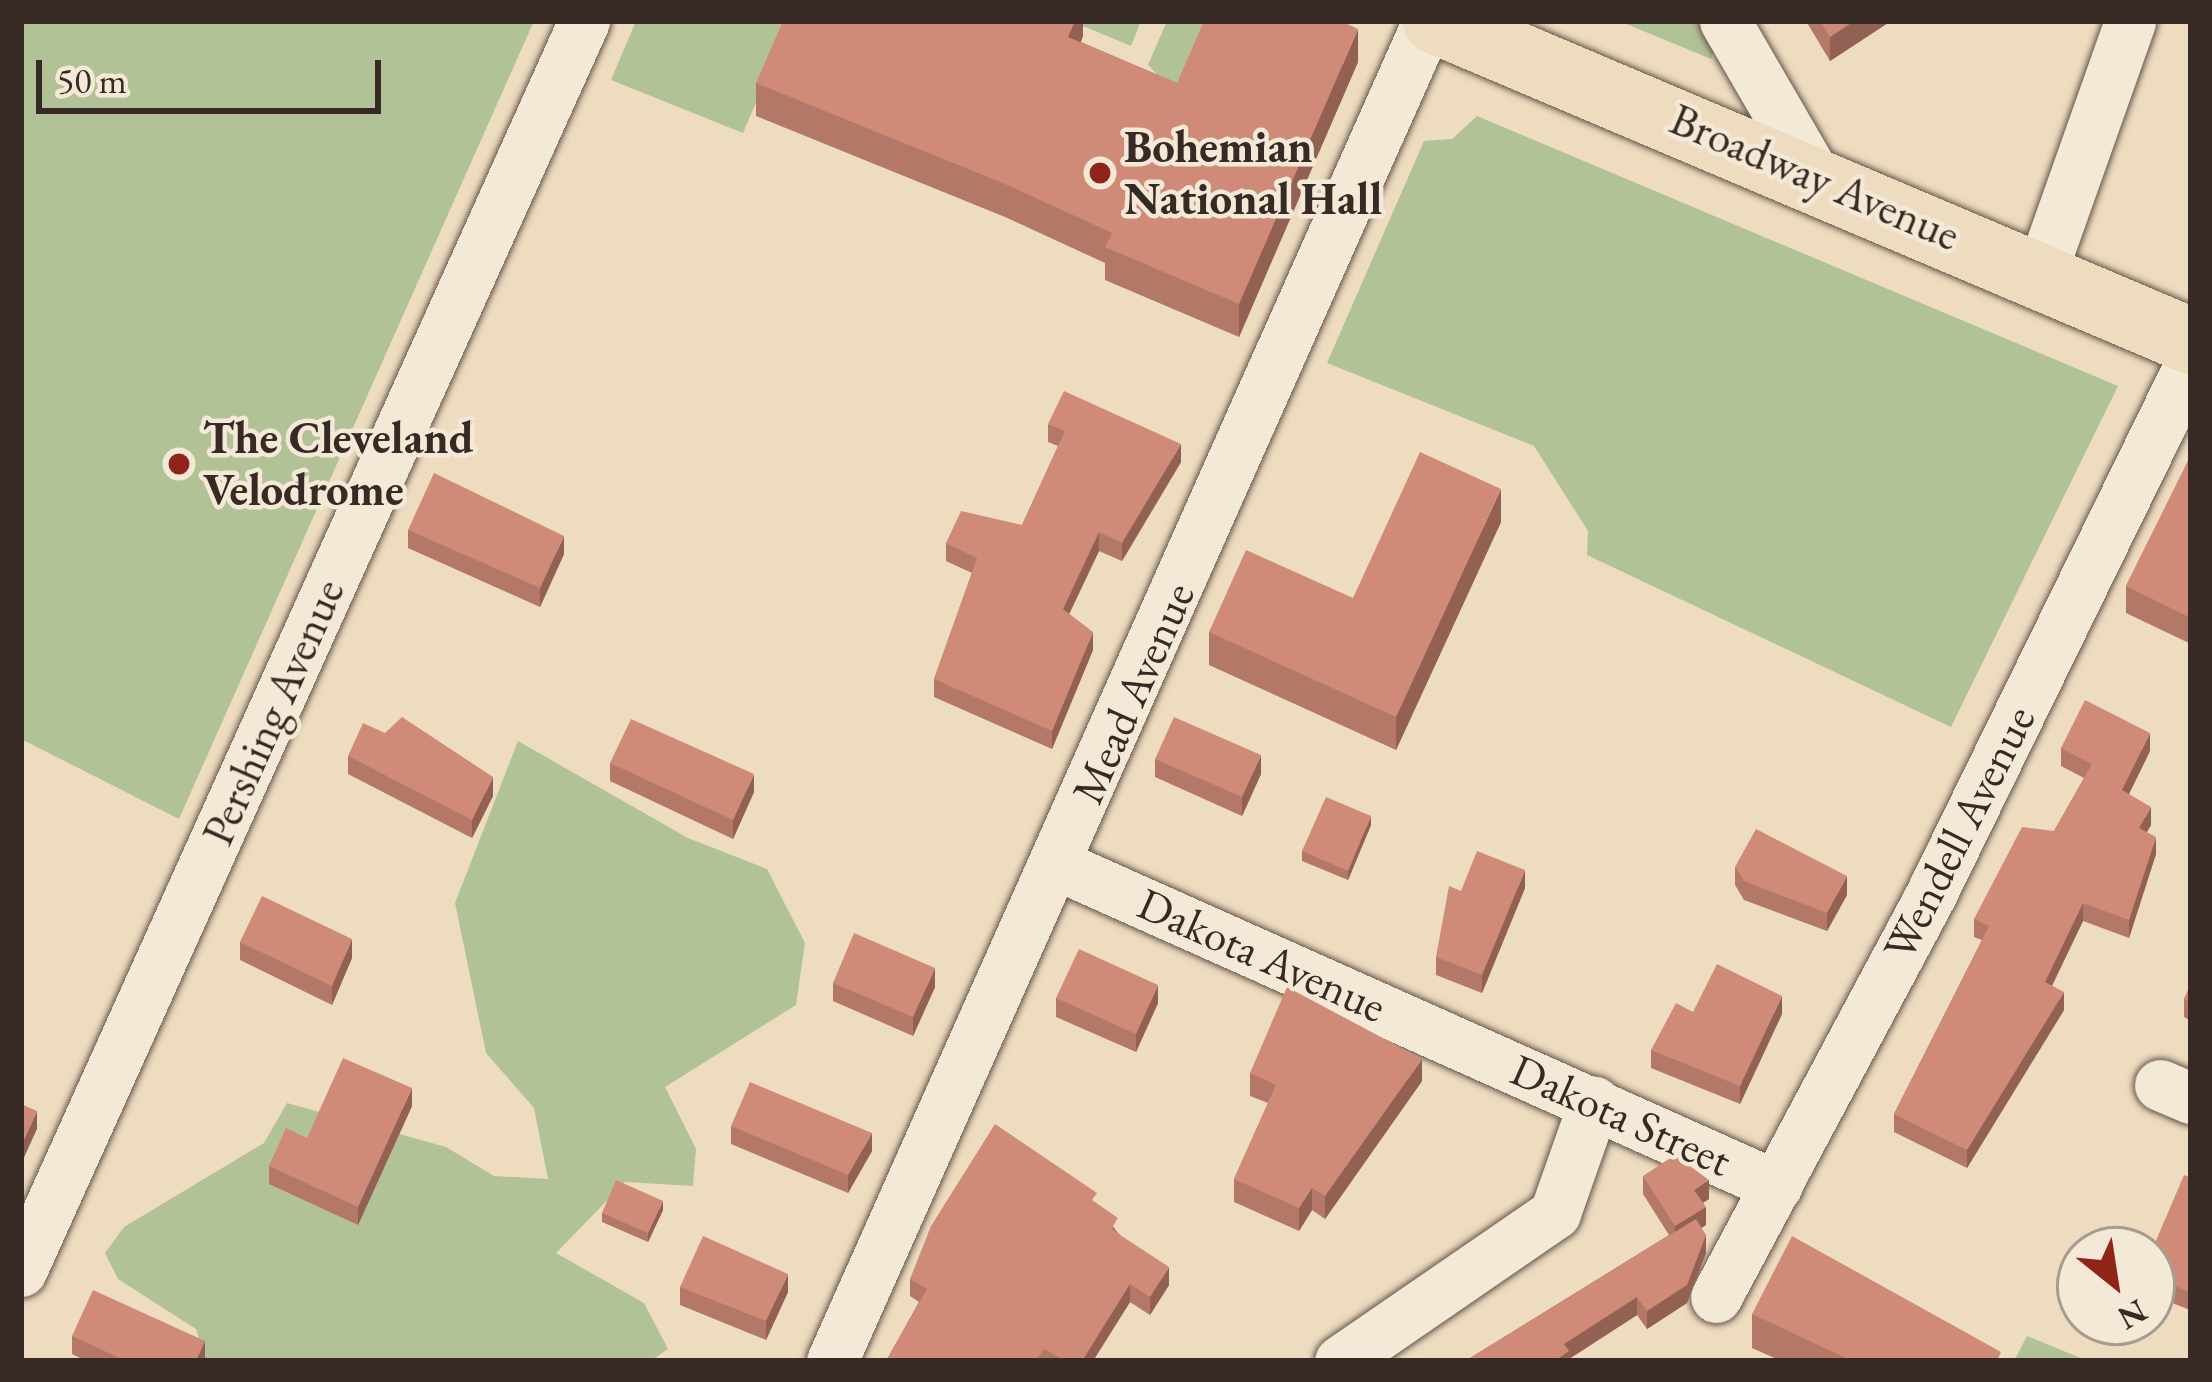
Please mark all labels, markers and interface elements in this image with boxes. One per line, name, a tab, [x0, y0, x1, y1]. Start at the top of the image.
scale bar	[42, 36, 387, 110]
text: 50 m	[57, 57, 127, 104]
street label: Broadway Avenue	[1662, 92, 1968, 262]
place label: Bohemian National Hall	[1124, 120, 1382, 226]
marker: Bohemian National Hall	[1087, 160, 1113, 186]
place label: The Cleveland Velodrome	[203, 411, 474, 517]
marker: The Cleveland Velodrome	[166, 451, 192, 477]
street label: Pershing Avenue	[190, 571, 356, 853]
street label: Mead Avenue	[1060, 574, 1206, 812]
street label: Wendell Avenue	[1872, 697, 2046, 969]
street label: Dakota Avenue	[1130, 876, 1394, 1034]
street label: Dakota Street	[1503, 1042, 1739, 1188]
north arrow	[2056, 1226, 2176, 1346]
text: N	[2110, 1290, 2155, 1340]

